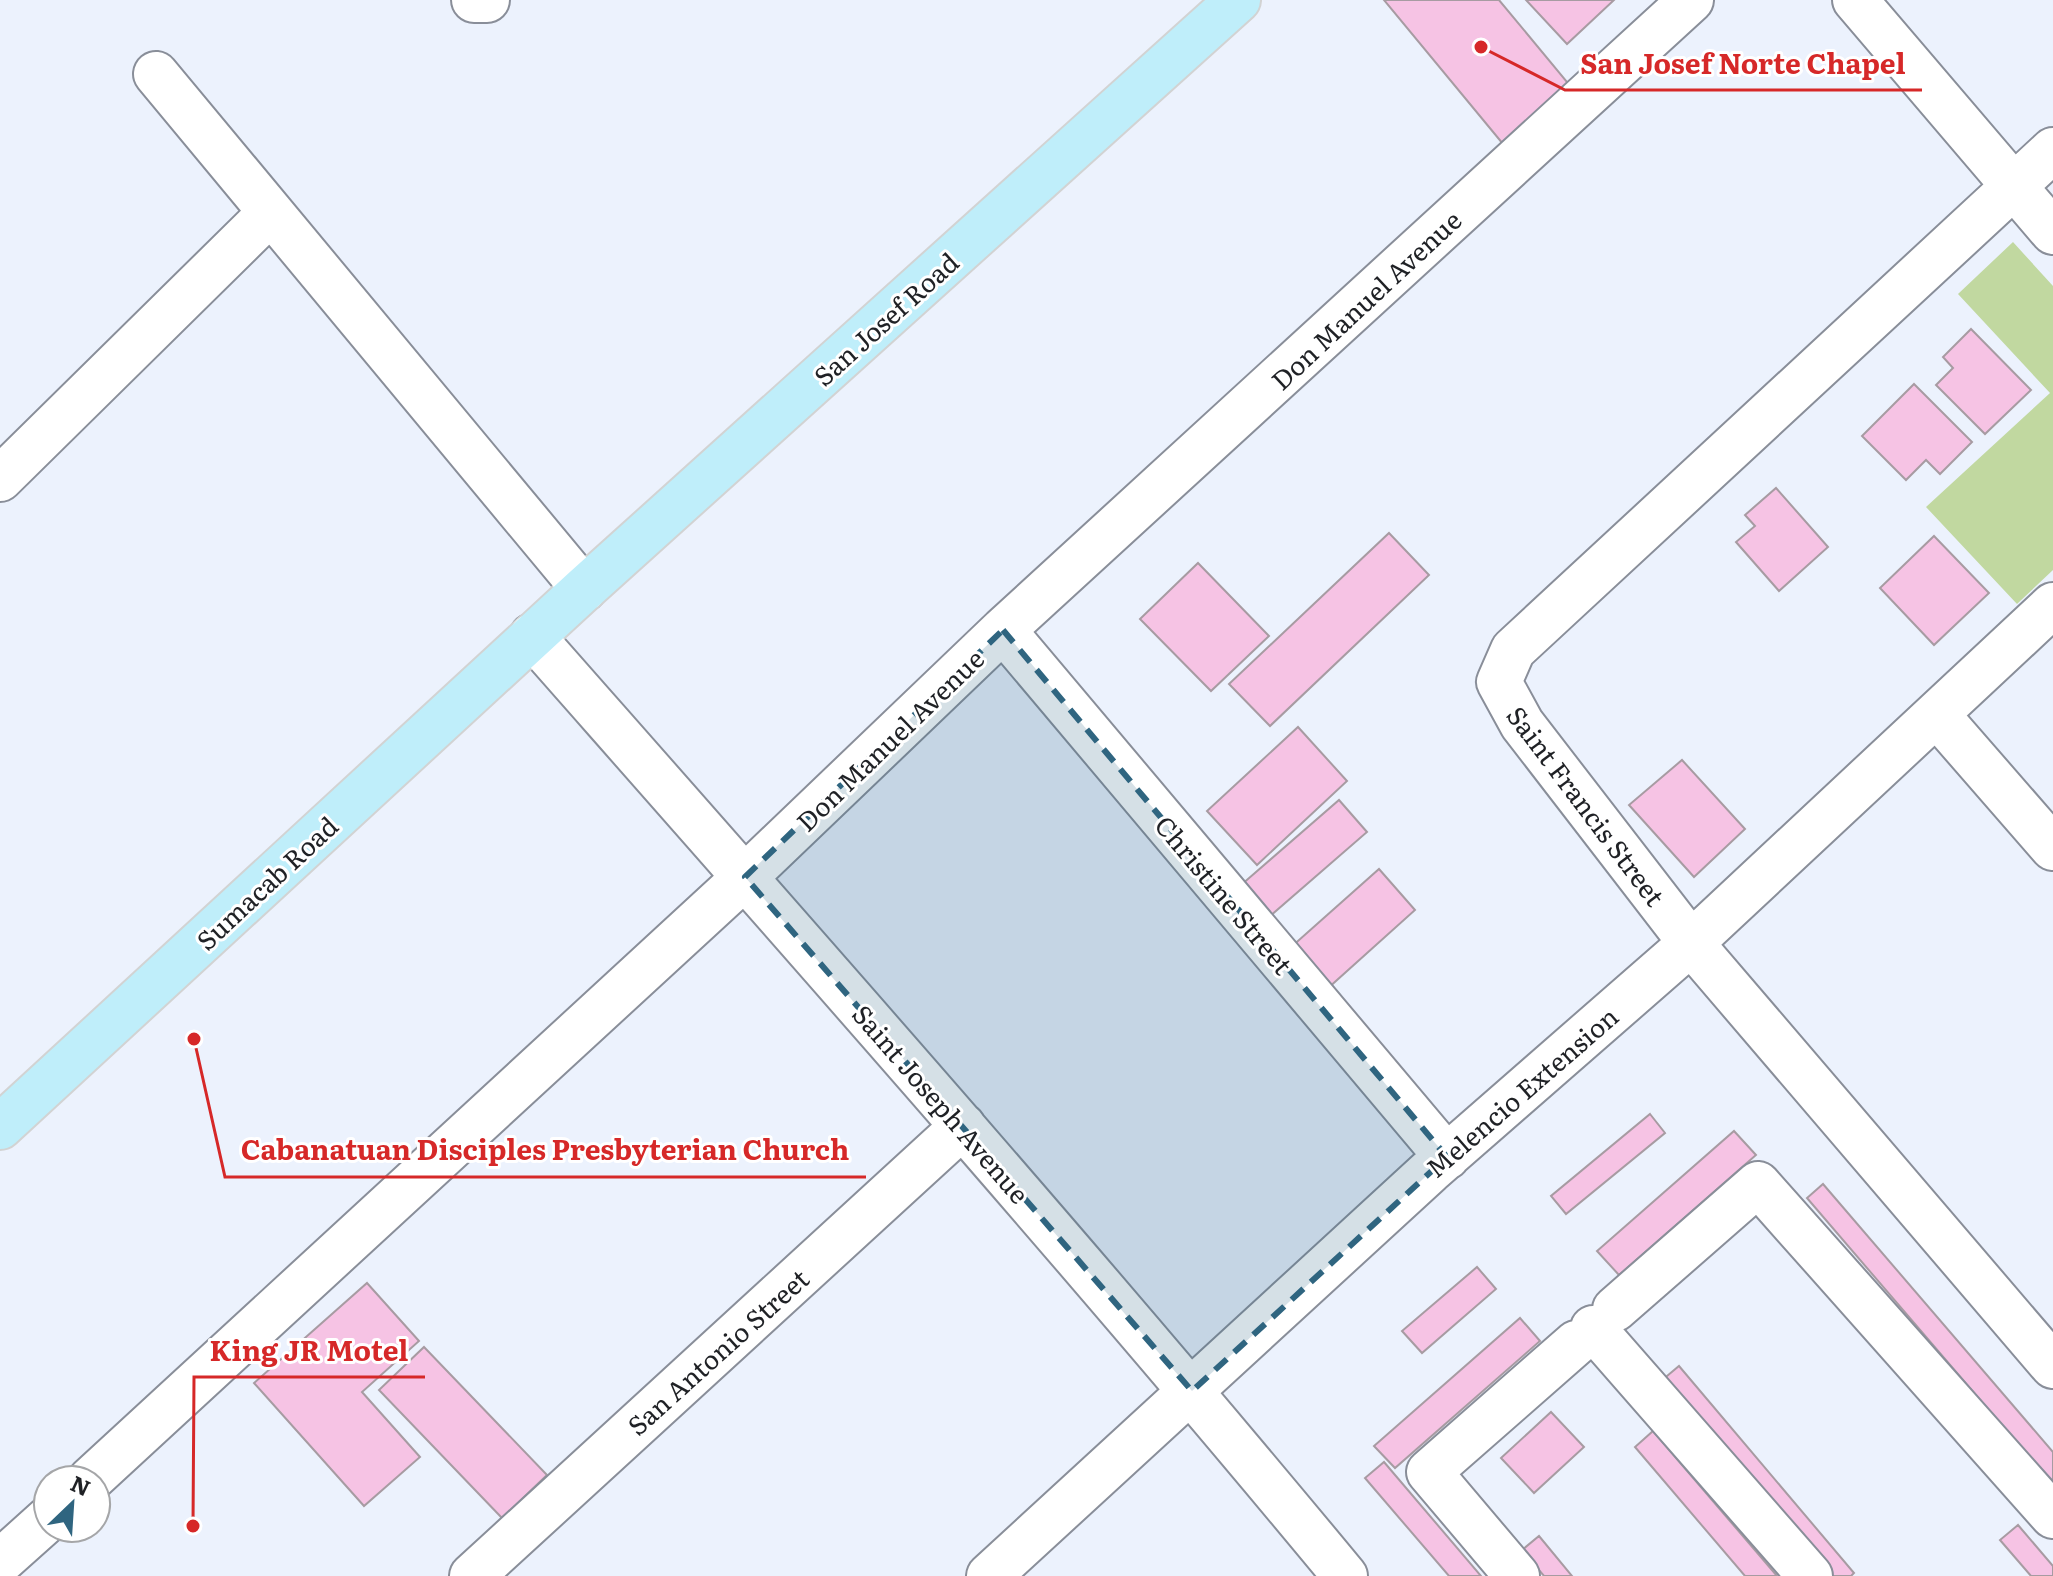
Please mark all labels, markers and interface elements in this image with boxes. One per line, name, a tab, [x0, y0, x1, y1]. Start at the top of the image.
callout: San Josef Norte Chapel	[1565, 38, 1922, 90]
text: San Josef Norte Chapel	[1580, 41, 1906, 83]
street label: Don Manuel Avenue	[1261, 200, 1469, 398]
street label: San Josef Road	[804, 242, 966, 394]
street label: Don Manuel Avenue	[786, 639, 992, 839]
street label: Saint Francis Street	[1499, 697, 1676, 914]
street label: Sumacab Road	[186, 806, 346, 958]
street label: Christine Street	[1147, 806, 1303, 982]
street label: Saint Joseph Avenue	[844, 995, 1040, 1211]
street label: Melencio Extension	[1416, 996, 1626, 1186]
callout: Cabanatuan Disciples Presbyterian Church	[225, 1125, 866, 1177]
text: Cabanatuan Disciples Presbyterian Church	[241, 1127, 849, 1169]
street label: San Antonio Street	[618, 1258, 817, 1443]
callout: King JR Motel	[194, 1325, 425, 1377]
text: King JR Motel	[209, 1328, 409, 1370]
north arrow	[32, 1464, 112, 1544]
text: N	[66, 1466, 96, 1503]

